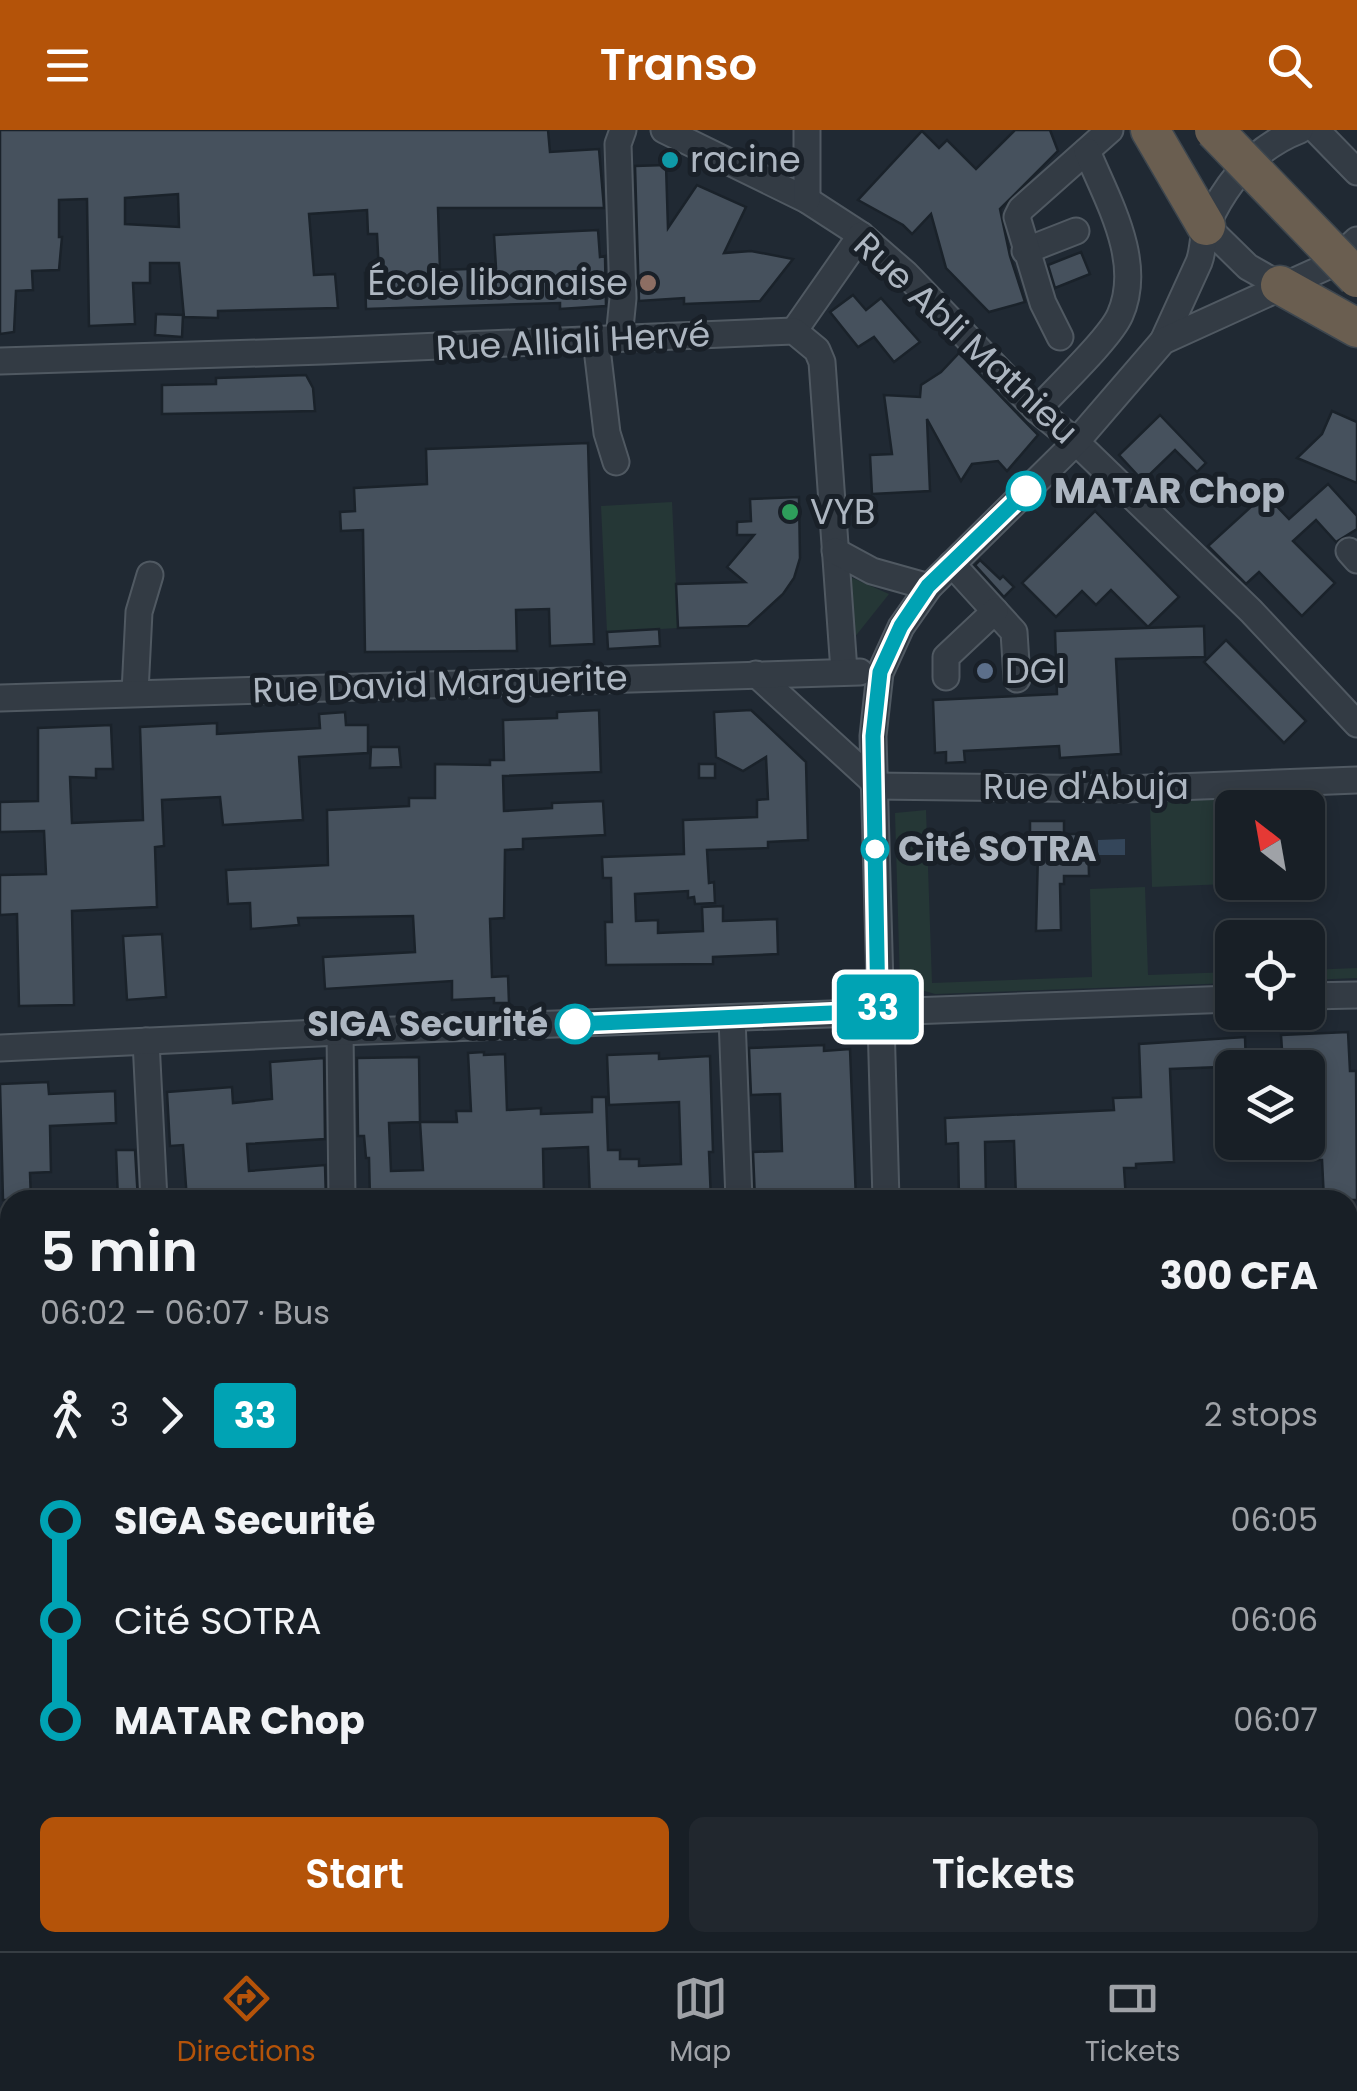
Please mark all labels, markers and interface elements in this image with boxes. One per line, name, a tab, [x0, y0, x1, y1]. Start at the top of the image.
text: Transo	[600, 33, 757, 96]
icon: menu	[40, 38, 95, 93]
icon: search	[1262, 38, 1317, 93]
place label: racine	[690, 135, 801, 184]
marker: racine	[659, 149, 681, 171]
street label: Rue Abli Mathieu	[844, 221, 1089, 455]
place label: École libanaise	[368, 258, 628, 307]
marker: École libanaise	[637, 272, 659, 294]
street label: Rue Alliali Hervé	[435, 309, 711, 372]
place label: MATAR Chop	[1054, 466, 1285, 515]
marker: MATAR Chop	[1007, 472, 1045, 510]
place label: VYB	[810, 487, 876, 536]
marker: VYB	[779, 501, 801, 523]
place label: DGI	[1005, 646, 1066, 695]
street label: Rue David Marguerite	[252, 652, 628, 715]
marker: DGI	[974, 660, 996, 682]
street label: Rue d'Abuja	[983, 762, 1189, 811]
north arrow	[1215, 790, 1325, 900]
map controls	[1215, 790, 1325, 1160]
place label: Cité SOTRA	[898, 824, 1097, 873]
marker: Cité SOTRA	[862, 836, 888, 862]
button: locate	[1215, 920, 1325, 1030]
line badge: 33	[833, 974, 923, 1040]
text: 33	[857, 983, 899, 1032]
place label: SIGA Securité	[307, 999, 548, 1048]
marker: SIGA Securité	[556, 1005, 594, 1043]
button: layers	[1215, 1050, 1325, 1160]
text: 5 min	[40, 1213, 198, 1290]
text: 300 CFA	[1160, 1249, 1318, 1302]
text: 06:02 – 06:07 · Bus	[40, 1290, 330, 1335]
icon: walk	[40, 1388, 95, 1443]
icon: forward	[144, 1388, 199, 1443]
text: 33	[234, 1391, 276, 1440]
text: 3	[110, 1392, 129, 1437]
text: 2 stops	[1204, 1392, 1318, 1437]
text: SIGA Securité	[114, 1494, 375, 1547]
text: 06:05	[1231, 1497, 1318, 1542]
text: Cité SOTRA	[114, 1594, 322, 1647]
text: 06:06	[1230, 1597, 1318, 1642]
text: MATAR Chop	[114, 1694, 365, 1747]
text: 06:07	[1233, 1697, 1318, 1742]
button: Start	[40, 1817, 669, 1932]
button: Tickets	[689, 1817, 1318, 1932]
tab: Directions	[177, 1971, 316, 2073]
tab: Map	[669, 1971, 731, 2073]
tab: Tickets	[1085, 1971, 1180, 2073]

